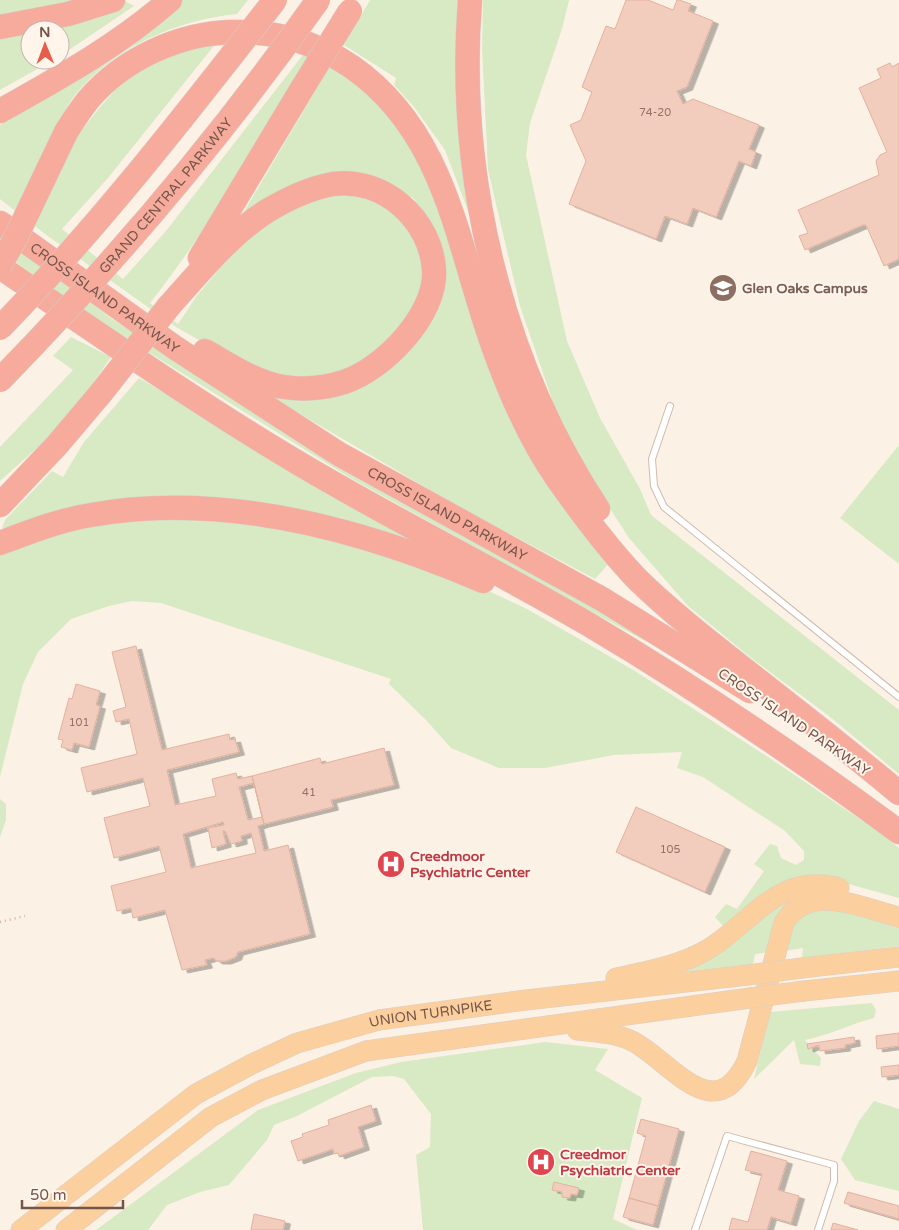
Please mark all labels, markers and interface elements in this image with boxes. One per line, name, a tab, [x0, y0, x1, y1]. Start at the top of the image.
north arrow	[20, 20, 70, 70]
text: N	[39, 24, 51, 41]
house number: 74-20	[639, 106, 671, 119]
street label: GRAND CENTRAL PARKWAY	[95, 114, 236, 277]
street label: CROSS ISLAND PARKWAY	[27, 239, 183, 357]
school or university icon: Glen Oaks Campus	[708, 273, 738, 303]
place label: Glen Oaks Campus	[742, 280, 868, 297]
street label: CROSS ISLAND PARKWAY	[365, 463, 530, 565]
street label: CROSS ISLAND PARKWAY	[715, 665, 873, 779]
house number: 101	[69, 716, 89, 729]
house number: 41	[302, 786, 316, 799]
house number: 105	[660, 843, 680, 856]
place label: Creedmoor Psychiatric Center	[410, 848, 531, 881]
hospital icon: Creedmoor Psychiatric Center	[376, 849, 406, 879]
street label: UNION TURNPIKE	[367, 996, 493, 1031]
place label: Creedmor Psychiatric Center	[560, 1146, 681, 1179]
hospital icon: Creedmor Psychiatric Center	[526, 1147, 556, 1177]
scale bar	[22, 1178, 124, 1210]
text: 50 m	[30, 1186, 67, 1204]

